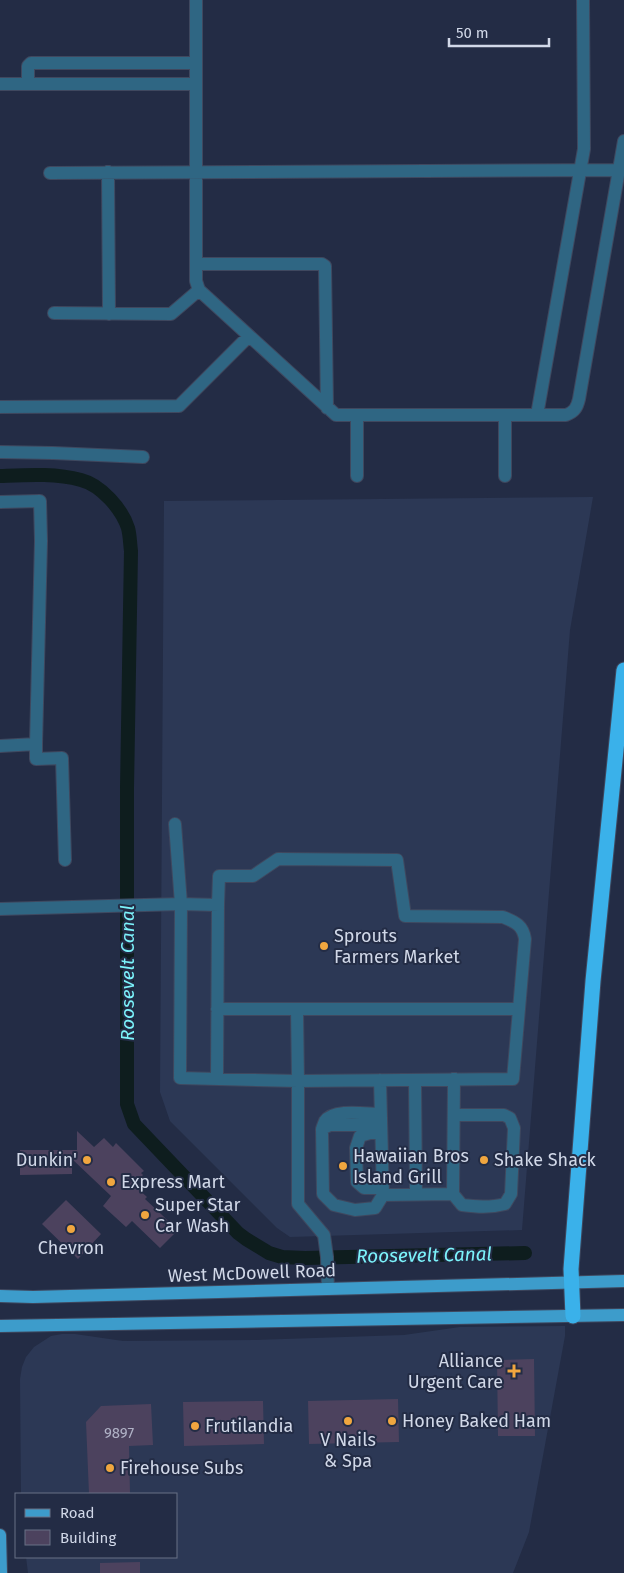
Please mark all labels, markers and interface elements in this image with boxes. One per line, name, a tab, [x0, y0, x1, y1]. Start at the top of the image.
scale bar	[449, 15, 549, 47]
text: 50 m	[456, 24, 489, 42]
water label: Roosevelt Canal	[116, 905, 139, 1041]
place label: Sprouts Farmers Market	[334, 925, 460, 968]
marker: Sprouts Farmers Market	[318, 940, 330, 952]
place label: Hawaiian Bros Island Grill	[353, 1145, 469, 1188]
place label: Dunkin'	[16, 1149, 77, 1171]
place label: Shake Shack	[494, 1149, 597, 1171]
marker: Dunkin'	[81, 1154, 93, 1166]
marker: Shake Shack	[478, 1154, 490, 1166]
marker: Hawaiian Bros Island Grill	[337, 1160, 349, 1172]
place label: Express Mart	[121, 1171, 225, 1193]
marker: Express Mart	[105, 1176, 117, 1188]
place label: Super Star Car Wash	[155, 1194, 240, 1237]
marker: Super Star Car Wash	[139, 1209, 151, 1221]
marker: Chevron	[65, 1223, 77, 1235]
place label: Chevron	[38, 1237, 104, 1259]
water label: Roosevelt Canal	[356, 1242, 492, 1268]
street label: West McDowell Road	[167, 1259, 337, 1287]
place label: Alliance Urgent Care	[408, 1350, 503, 1393]
marker: Alliance Urgent Care	[507, 1364, 521, 1378]
place label: Honey Baked Ham	[402, 1410, 551, 1432]
place label: Frutilandia	[205, 1415, 293, 1437]
marker: V Nails & Spa	[342, 1415, 354, 1427]
marker: Honey Baked Ham	[386, 1415, 398, 1427]
marker: Frutilandia	[189, 1420, 201, 1432]
house number: 9897	[104, 1424, 134, 1442]
place label: V Nails & Spa	[320, 1429, 376, 1472]
place label: Firehouse Subs	[120, 1457, 243, 1479]
marker: Firehouse Subs	[104, 1462, 116, 1474]
legend	[15, 1493, 178, 1558]
text: Road	[60, 1504, 95, 1522]
text: Building	[60, 1529, 116, 1547]

